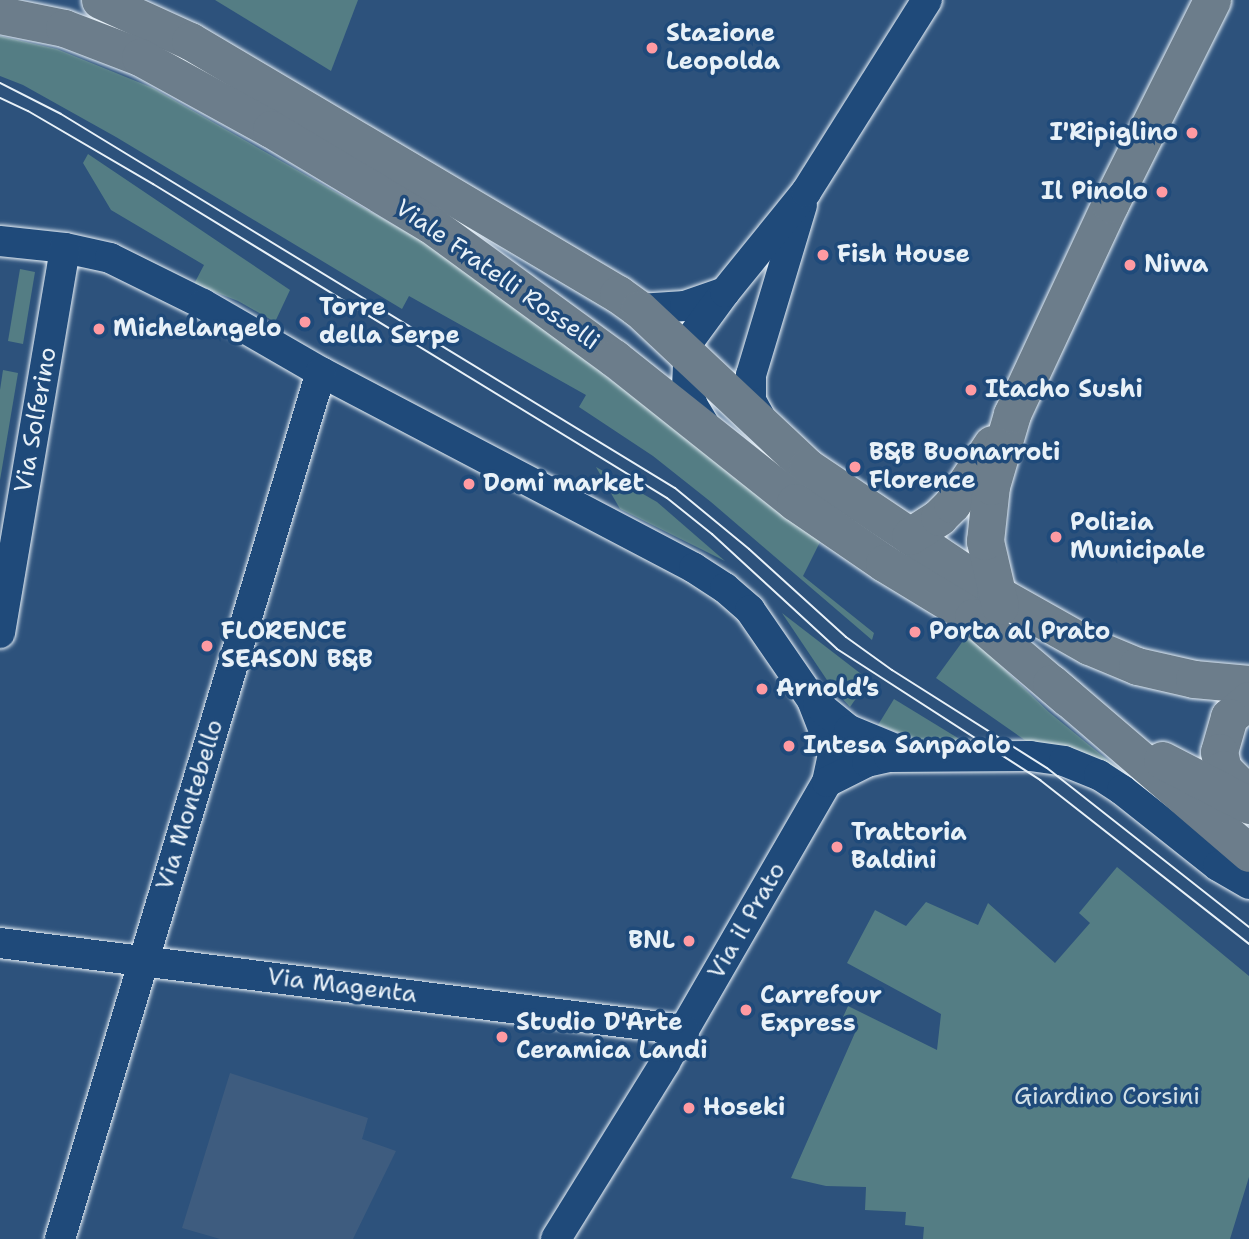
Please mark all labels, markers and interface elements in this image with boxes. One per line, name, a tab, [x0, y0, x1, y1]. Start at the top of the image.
place label: Stazione Leopolda	[666, 20, 780, 76]
marker: Stazione Leopolda	[644, 40, 660, 56]
place label: I'Ripiglino	[1049, 119, 1178, 147]
marker: I'Ripiglino	[1184, 125, 1200, 141]
place label: Il Pinolo	[1041, 178, 1148, 206]
marker: Il Pinolo	[1154, 184, 1170, 200]
street label: Viale Fratelli Rosselli	[389, 194, 605, 356]
place label: Fish House	[837, 241, 970, 269]
marker: Fish House	[815, 247, 831, 263]
place label: Niwa	[1144, 251, 1208, 279]
marker: Niwa	[1122, 257, 1138, 273]
place label: Torre della Serpe	[319, 294, 460, 350]
marker: Torre della Serpe	[297, 314, 313, 330]
place label: Michelangelo	[113, 315, 282, 343]
marker: Michelangelo	[91, 321, 107, 337]
street label: Via Solferino	[9, 345, 63, 495]
place label: Itacho Sushi	[985, 376, 1143, 404]
marker: Itacho Sushi	[963, 382, 979, 398]
place label: B&B Buonarroti Florence	[869, 439, 1060, 495]
marker: B&B Buonarroti Florence	[847, 459, 863, 475]
place label: Domi market	[483, 470, 644, 498]
marker: Domi market	[461, 476, 477, 492]
place label: Polizia Municipale	[1070, 509, 1206, 565]
marker: Polizia Municipale	[1048, 529, 1064, 545]
place label: FLORENCE SEASON B&B	[221, 618, 373, 674]
place label: Porta al Prato	[929, 618, 1110, 646]
marker: Porta al Prato	[907, 624, 923, 640]
marker: FLORENCE SEASON B&B	[199, 638, 215, 654]
place label: Arnold’s	[776, 675, 879, 703]
marker: Arnold’s	[754, 681, 770, 697]
street label: Via Montebello	[150, 716, 230, 894]
place label: Intesa Sanpaolo	[803, 732, 1011, 760]
marker: Intesa Sanpaolo	[781, 738, 797, 754]
place label: Trattoria Baldini	[851, 819, 967, 875]
marker: Trattoria Baldini	[829, 839, 845, 855]
street label: Via il Prato	[702, 858, 792, 984]
place label: BNL	[628, 927, 675, 955]
marker: BNL	[681, 933, 697, 949]
street label: Via Magenta	[266, 963, 418, 1009]
place label: Carrefour Express	[760, 982, 882, 1038]
marker: Carrefour Express	[738, 1002, 754, 1018]
place label: Studio D'Arte Ceramica Landi	[516, 1009, 708, 1065]
marker: Studio D'Arte Ceramica Landi	[494, 1029, 510, 1045]
park label: Giardino Corsini	[1014, 1083, 1200, 1111]
place label: Hoseki	[703, 1094, 785, 1122]
marker: Hoseki	[681, 1100, 697, 1116]

